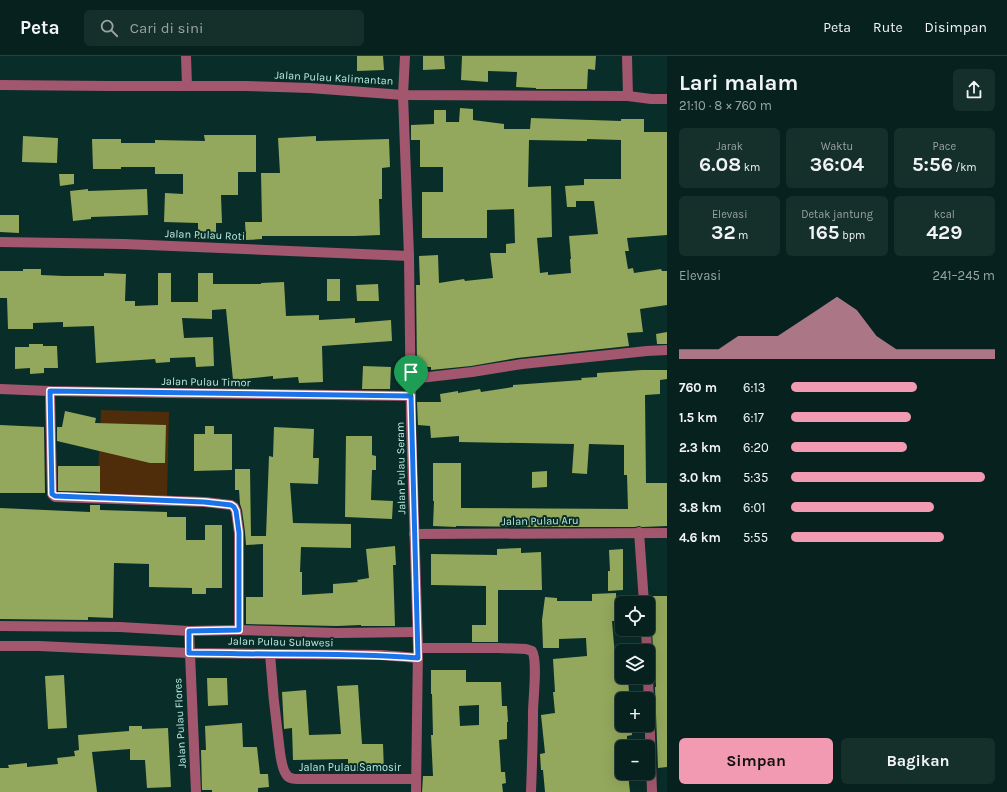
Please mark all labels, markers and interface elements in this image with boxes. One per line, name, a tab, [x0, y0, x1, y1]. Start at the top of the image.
search box	[84, 10, 364, 46]
text: Peta	[20, 17, 60, 39]
icon: search	[98, 17, 120, 39]
text: Cari di sini	[130, 19, 203, 37]
text: Peta	[823, 19, 851, 36]
text: Rute	[873, 19, 903, 36]
text: Disimpan	[925, 19, 987, 36]
street label: Jalan Pulau Kalimantan	[274, 68, 394, 88]
button: share	[953, 69, 995, 111]
text: Lari malam	[679, 70, 798, 96]
text: 21:10 · 8 × 760 m	[679, 98, 772, 113]
text: Jarak	[716, 140, 743, 153]
text: Waktu	[821, 140, 853, 153]
text: Pace	[933, 140, 956, 153]
text: 6.08	[699, 153, 741, 176]
text: 36:04	[810, 153, 864, 176]
text: 5:56	[912, 153, 953, 176]
text: km	[741, 161, 760, 174]
text: /km	[953, 161, 977, 174]
text: Elevasi	[712, 208, 747, 221]
text: Detak jantung	[801, 208, 873, 221]
text: kcal	[934, 208, 955, 221]
text: 32	[711, 221, 735, 244]
text: 165	[809, 221, 840, 244]
text: 429	[926, 221, 962, 244]
street label: Jalan Pulau Roti	[165, 227, 245, 243]
text: m	[735, 229, 748, 242]
text: bpm	[840, 229, 865, 242]
text: Elevasi	[679, 268, 721, 283]
text: 241–245 m	[932, 268, 995, 283]
pin	[394, 355, 428, 396]
icon: arrive	[400, 361, 422, 383]
street label: Jalan Pulau Timor	[161, 375, 251, 389]
text: 760 m	[679, 380, 717, 395]
text: 6:13	[743, 380, 765, 395]
text: 1.5 km	[679, 410, 717, 425]
text: 6:17	[743, 410, 764, 425]
street label: Jalan Pulau Seram	[394, 422, 408, 514]
text: 2.3 km	[679, 440, 721, 455]
text: 6:20	[743, 440, 769, 455]
text: 3.0 km	[679, 470, 721, 485]
text: 5:35	[743, 470, 768, 485]
text: 3.8 km	[679, 500, 722, 515]
text: 6:01	[743, 500, 765, 515]
street label: Jalan Pulau Aru	[501, 514, 579, 528]
text: 4.6 km	[679, 530, 721, 545]
text: 5:55	[743, 530, 768, 545]
map controls	[615, 596, 655, 780]
button: locate	[615, 596, 655, 636]
street label: Jalan Pulau Sulawesi	[228, 635, 334, 649]
button: layers	[615, 644, 655, 684]
street label: Jalan Pulau Flores	[171, 677, 189, 768]
button: +	[615, 692, 655, 732]
button: Simpan	[679, 738, 833, 784]
button: Bagikan	[841, 738, 995, 784]
button: −	[615, 740, 655, 780]
street label: Jalan Pulau Samosir	[299, 761, 401, 774]

